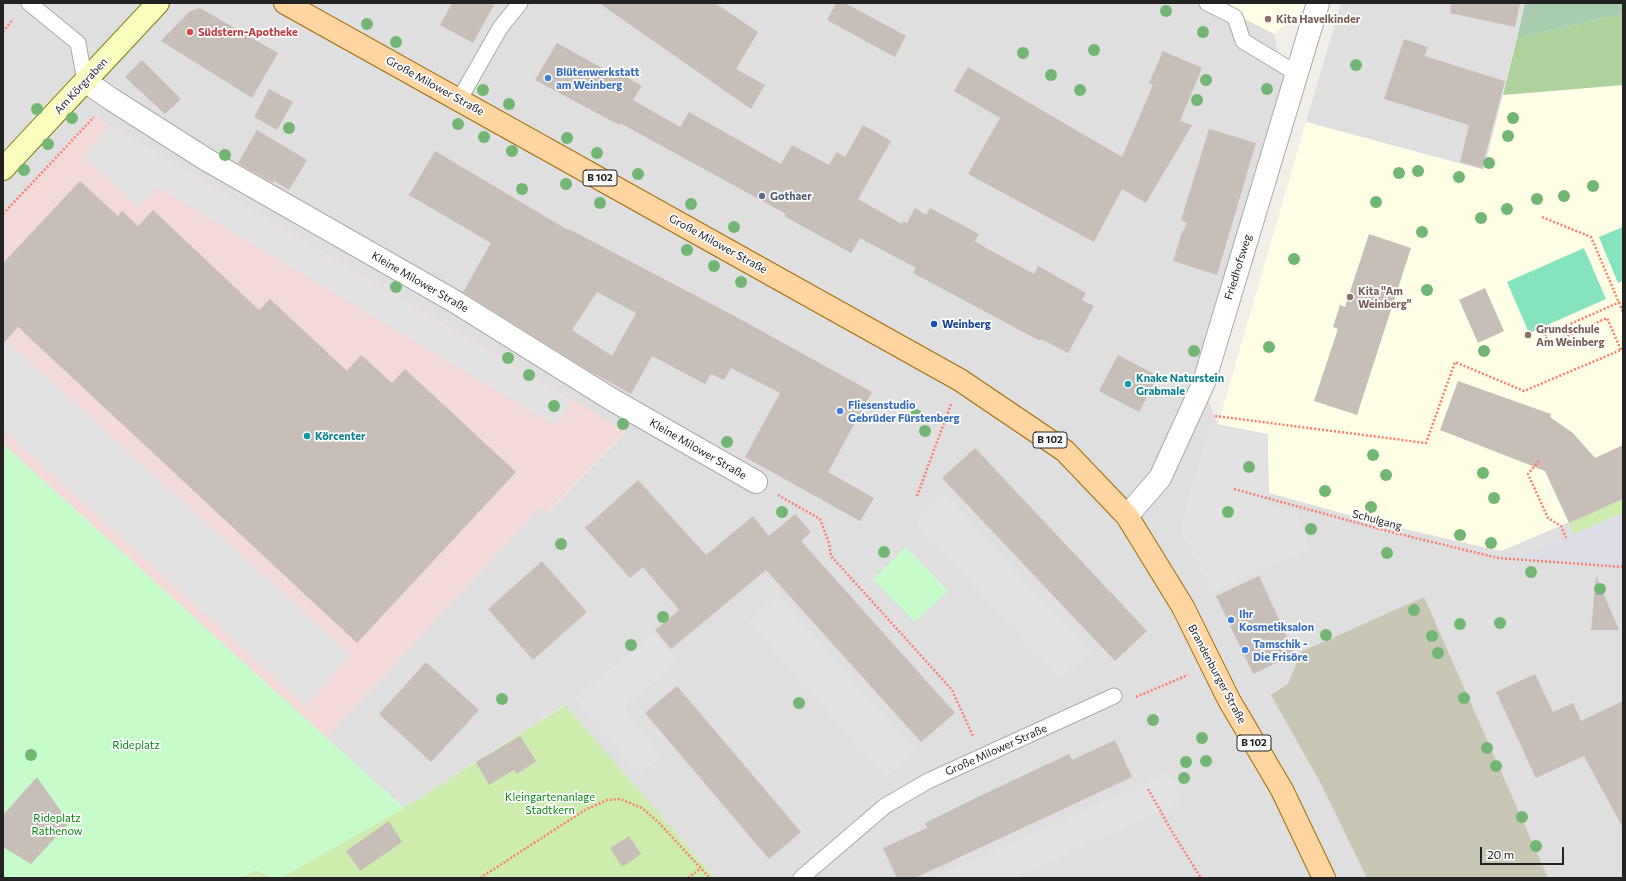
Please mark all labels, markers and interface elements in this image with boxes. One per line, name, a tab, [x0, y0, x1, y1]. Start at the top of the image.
place label: Kita Havelkinder	[1276, 12, 1360, 26]
marker: Kita Havelkinder	[1263, 14, 1273, 24]
place label: Südstern-Apotheke	[198, 25, 298, 39]
marker: Südstern-Apotheke	[185, 27, 195, 37]
street label: Große Milower Straße	[384, 54, 486, 118]
street label: Am Körgraben	[52, 55, 110, 117]
place label: Blütenwerkstatt am Weinberg	[556, 65, 640, 91]
marker: Blütenwerkstatt am Weinberg	[543, 73, 553, 83]
road number: B 102	[583, 170, 617, 186]
place label: Gothaer	[770, 189, 812, 203]
marker: Gothaer	[757, 191, 767, 201]
street label: Große Milower Straße	[667, 212, 769, 276]
street label: Friedhofsweg	[1222, 233, 1254, 301]
street label: Kleine Milower Straße	[369, 249, 471, 315]
place label: Kita "Am Weinberg"	[1358, 284, 1412, 310]
marker: Kita "Am Weinberg"	[1345, 292, 1355, 302]
place label: Weinberg	[942, 317, 991, 331]
marker: Weinberg	[929, 319, 939, 329]
place label: Grundschule Am Weinberg	[1536, 322, 1604, 348]
marker: Grundschule Am Weinberg	[1523, 330, 1533, 340]
place label: Knake Naturstein Grabmale	[1136, 371, 1224, 397]
marker: Knake Naturstein Grabmale	[1123, 379, 1133, 389]
place label: Fliesenstudio Gebrüder Fürstenberg	[848, 398, 960, 424]
marker: Fliesenstudio Gebrüder Fürstenberg	[835, 406, 845, 416]
street label: Kleine Milower Straße	[647, 416, 749, 482]
place label: Körcenter	[315, 429, 366, 443]
marker: Körcenter	[302, 431, 312, 441]
road number: B 102	[1033, 432, 1067, 448]
street label: Schulgang	[1351, 507, 1403, 533]
place label: Ihr Kosmetiksalon	[1239, 607, 1314, 633]
marker: Ihr Kosmetiksalon	[1226, 615, 1236, 625]
street label: Brandenburger Straße	[1185, 622, 1249, 726]
place label: Tamschik - Die Frisöre	[1253, 637, 1308, 663]
marker: Tamschik - Die Frisöre	[1240, 645, 1250, 655]
street label: Große Milower Straße	[943, 722, 1049, 778]
road number: B 102	[1237, 735, 1271, 751]
park label: Rideplatz	[112, 738, 160, 752]
park label: Kleingartenanlage Stadtkern	[505, 790, 595, 816]
park label: Rideplatz Rathenow	[31, 811, 83, 837]
scale bar	[1482, 839, 1566, 865]
text: 20 m	[1487, 847, 1514, 861]

